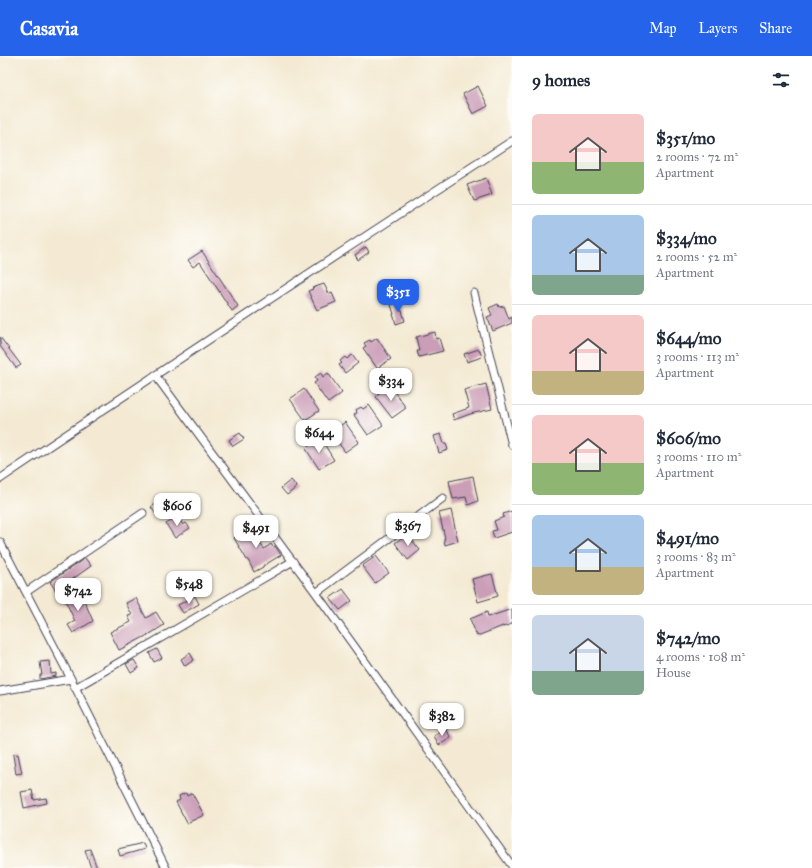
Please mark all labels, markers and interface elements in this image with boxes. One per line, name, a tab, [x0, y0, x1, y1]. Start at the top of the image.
text: Casavia	[20, 17, 78, 40]
text: Map	[649, 20, 677, 37]
text: Layers	[699, 20, 737, 37]
text: Share	[759, 20, 792, 37]
icon: filters	[770, 69, 792, 91]
text: 9 homes	[532, 70, 590, 91]
text: $351/mo	[656, 128, 715, 149]
icon: home	[564, 130, 612, 178]
text: 2 rooms · 72 m²	[656, 149, 738, 165]
text: Apartment	[656, 165, 714, 181]
text: $334/mo	[656, 228, 717, 249]
icon: home	[564, 231, 612, 279]
text: 2 rooms · 52 m²	[656, 249, 737, 265]
text: Apartment	[656, 265, 714, 281]
pin: $351	[374, 279, 422, 313]
text: $351	[386, 284, 410, 300]
text: $644/mo	[656, 328, 721, 349]
icon: home	[564, 331, 612, 379]
text: 3 rooms · 113 m²	[656, 349, 739, 365]
text: Apartment	[656, 365, 714, 381]
pin: $334	[367, 368, 415, 402]
text: $334	[378, 373, 404, 389]
pin: $644	[295, 420, 343, 454]
text: $644	[305, 425, 333, 441]
text: $606/mo	[656, 428, 721, 449]
icon: home	[564, 431, 612, 479]
text: 3 rooms · 110 m²	[656, 449, 741, 465]
text: Apartment	[656, 465, 714, 481]
pin: $606	[153, 493, 201, 527]
text: $606	[163, 498, 191, 514]
pin: $367	[384, 513, 432, 547]
pin: $491	[232, 515, 280, 549]
text: $367	[395, 518, 421, 534]
text: $491	[242, 520, 270, 536]
text: $491/mo	[656, 528, 719, 549]
icon: home	[564, 531, 612, 579]
text: 3 rooms · 83 m²	[656, 549, 736, 565]
text: Apartment	[656, 565, 714, 581]
pin: $548	[165, 571, 213, 605]
text: $548	[175, 576, 203, 592]
pin: $742	[54, 578, 102, 612]
text: $742	[64, 583, 92, 599]
text: $742/mo	[656, 628, 720, 649]
icon: home	[564, 631, 612, 679]
text: 4 rooms · 108 m²	[656, 649, 745, 665]
text: House	[656, 665, 691, 681]
pin: $382	[418, 703, 466, 737]
text: $382	[429, 708, 455, 724]

